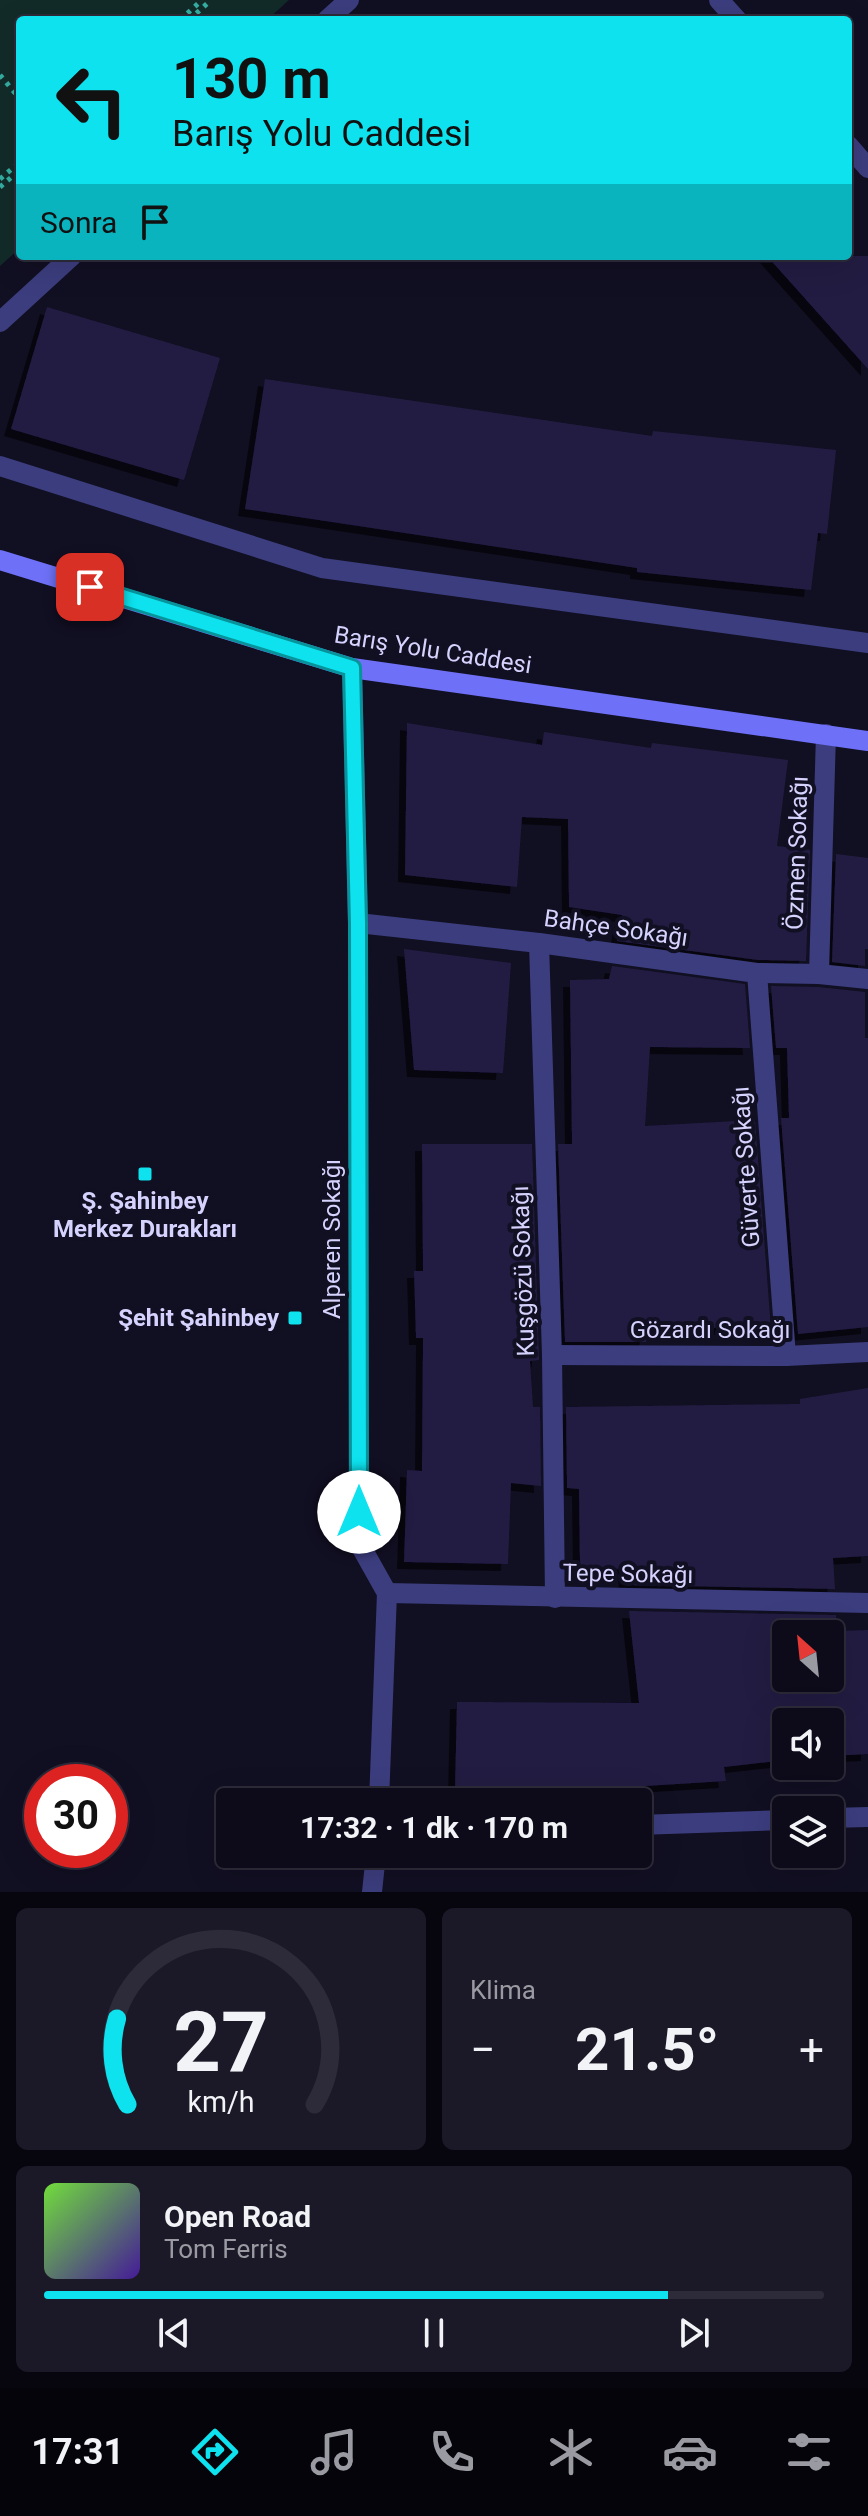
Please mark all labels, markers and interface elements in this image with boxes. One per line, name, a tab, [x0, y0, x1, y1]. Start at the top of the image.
text: 130 m	[172, 46, 331, 112]
icon: left	[40, 48, 144, 152]
text: Barış Yolu Caddesi	[172, 113, 471, 155]
icon: arrive	[133, 200, 177, 244]
text: Sonra	[40, 205, 117, 240]
pin	[56, 553, 124, 621]
icon: arrive	[68, 565, 112, 609]
street label: Barış Yolu Caddesi	[332, 621, 534, 679]
street label: Özmen Sokağı	[780, 776, 814, 930]
street label: Bahçe Sokağı	[542, 904, 690, 952]
street label: Güverte Sokağı	[726, 1085, 766, 1249]
street label: Alperen Sokağı	[318, 1159, 346, 1319]
marker: Ş. Şahinbey Merkez Durakları	[136, 1165, 154, 1183]
street label: Kuşgözü Sokağı	[506, 1185, 540, 1357]
place label: Ş. Şahinbey Merkez Durakları	[53, 1187, 237, 1243]
place label: Şehit Şahinbey	[118, 1304, 280, 1332]
marker: Şehit Şahinbey	[286, 1309, 304, 1327]
street label: Gözardı Sokağı	[630, 1316, 790, 1344]
position arrow	[317, 1470, 401, 1554]
street label: Tepe Sokağı	[562, 1559, 694, 1589]
north arrow	[772, 1620, 844, 1692]
map controls	[772, 1620, 844, 1868]
button: sound	[772, 1708, 844, 1780]
speed limit sign: 30	[24, 1764, 128, 1868]
button: layers	[772, 1796, 844, 1868]
text: 17:32 · 1 dk · 170 m	[300, 1810, 568, 1845]
text: Klima	[470, 1975, 536, 2005]
text: 27	[173, 1994, 269, 2091]
text: 21.5°	[575, 2014, 719, 2085]
text: −	[470, 2024, 495, 2076]
text: +	[799, 2024, 824, 2076]
text: km/h	[187, 2085, 255, 2119]
text: Open Road	[164, 2199, 311, 2234]
text: Tom Ferris	[164, 2234, 288, 2264]
icon: previous	[152, 2311, 196, 2355]
icon: pause	[412, 2311, 456, 2355]
icon: next	[672, 2311, 716, 2355]
icon: directions	[187, 2424, 243, 2480]
icon: music	[306, 2424, 362, 2480]
icon: phone	[424, 2424, 480, 2480]
icon: climate	[543, 2424, 599, 2480]
icon: car	[662, 2424, 718, 2480]
icon: filters	[781, 2424, 837, 2480]
text: 17:31	[31, 2431, 124, 2473]

